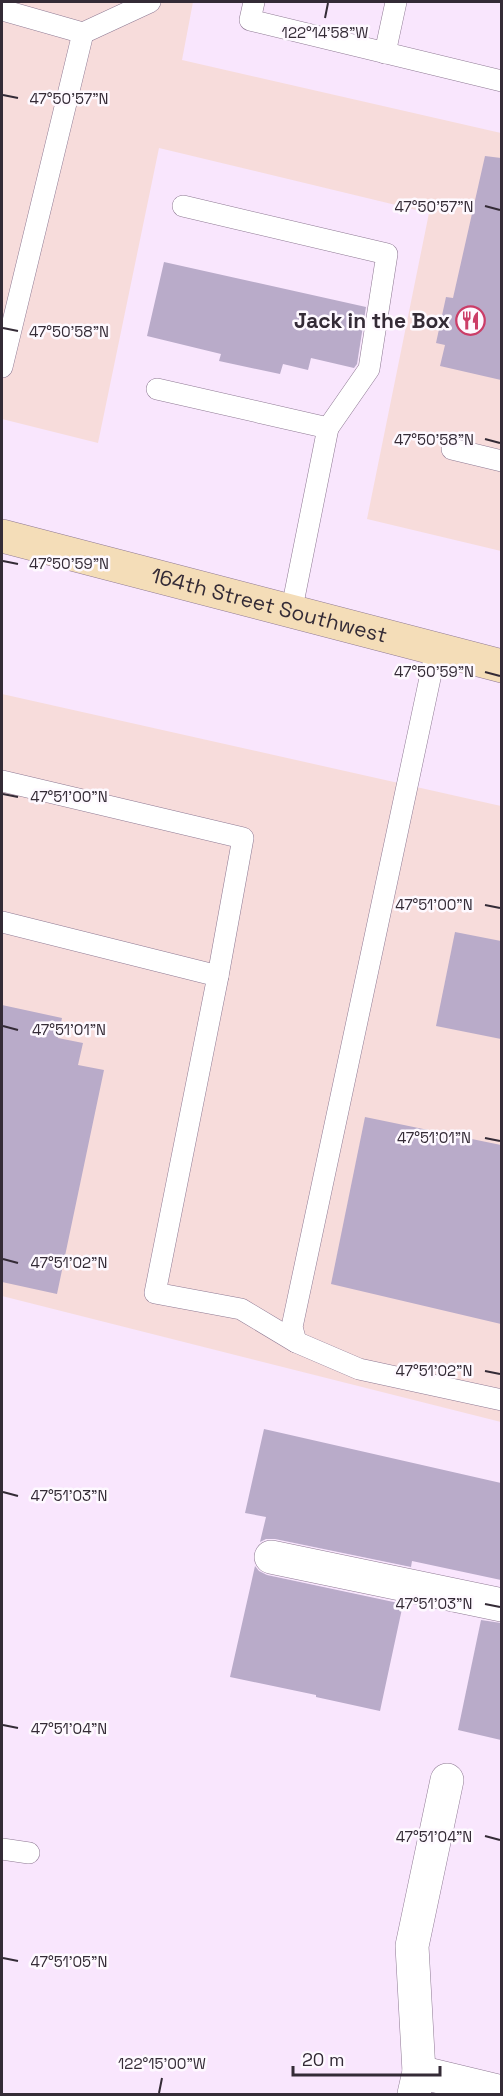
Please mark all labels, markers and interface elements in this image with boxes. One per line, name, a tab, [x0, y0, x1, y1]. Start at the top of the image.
text: 122°14'58"W	[282, 23, 368, 42]
text: 47°50'57"N	[29, 89, 109, 108]
text: 47°50'57"N	[394, 197, 474, 216]
restaurant icon: Jack in the Box	[455, 305, 487, 337]
place label: Jack in the Box	[294, 307, 450, 334]
text: 47°50'58"N	[29, 322, 109, 341]
text: 47°50'58"N	[394, 430, 474, 449]
text: 47°50'59"N	[29, 554, 109, 573]
street label: 164th Street Southwest	[148, 561, 390, 649]
text: 47°50'59"N	[394, 662, 474, 681]
text: 47°51'00"N	[30, 787, 108, 806]
text: 47°51'00"N	[395, 895, 473, 914]
text: 47°51'01"N	[32, 1020, 106, 1039]
text: 47°51'01"N	[397, 1128, 471, 1147]
text: 47°51'02"N	[31, 1253, 107, 1272]
text: 47°51'02"N	[396, 1361, 472, 1380]
text: 47°51'03"N	[31, 1486, 107, 1505]
text: 47°51'03"N	[396, 1594, 472, 1613]
text: 47°51'04"N	[31, 1719, 107, 1738]
text: 47°51'04"N	[396, 1827, 472, 1846]
text: 47°51'05"N	[31, 1952, 107, 1971]
scale bar	[293, 2039, 440, 2077]
text: 20 m	[302, 2048, 345, 2071]
text: 122°15'00"W	[118, 2054, 206, 2073]

